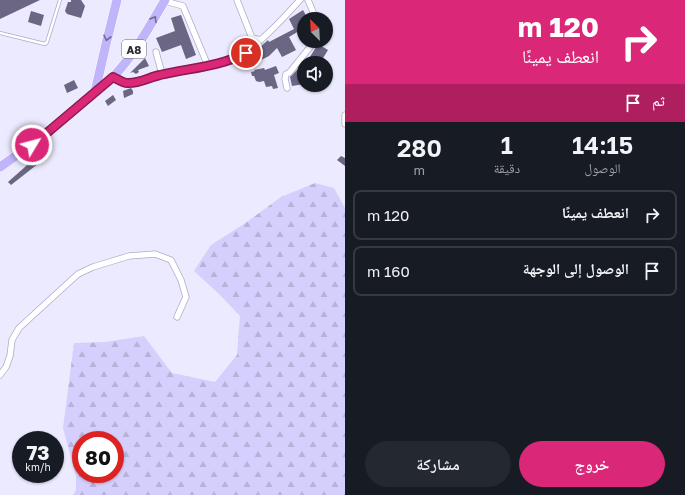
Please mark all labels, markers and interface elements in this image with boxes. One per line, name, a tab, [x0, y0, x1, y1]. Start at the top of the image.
text: 120 m	[518, 10, 599, 43]
north arrow	[297, 12, 333, 48]
map controls	[297, 12, 333, 92]
one-way arrow	[150, 16, 157, 23]
icon: right	[613, 16, 665, 68]
one-way arrow	[103, 34, 112, 41]
pin	[229, 36, 263, 70]
road number: A8	[122, 40, 146, 58]
icon: arrive	[235, 42, 257, 64]
text: انعطف يمينًا	[522, 45, 599, 67]
button: sound	[297, 56, 333, 92]
text: ثم	[652, 91, 665, 109]
icon: arrive	[622, 92, 644, 114]
position arrow	[11, 124, 53, 166]
text: 1	[501, 130, 513, 159]
text: 14:15	[572, 130, 633, 159]
text: 280	[397, 133, 442, 162]
text: دقيقة	[494, 160, 520, 176]
text: الوصول	[585, 160, 621, 176]
text: m	[414, 162, 425, 178]
text: انعطف يمينًا	[562, 203, 629, 221]
icon: right	[641, 204, 663, 226]
text: 120 m	[367, 206, 409, 224]
text: الوصول إلى الوجهة	[523, 259, 629, 277]
icon: arrive	[641, 260, 663, 282]
text: 160 m	[367, 262, 410, 280]
speed limit sign: 80	[72, 431, 124, 483]
text: 73	[26, 440, 50, 464]
button: مشاركة	[365, 441, 511, 487]
button: خروج	[519, 441, 665, 487]
text: km/h	[25, 461, 51, 473]

